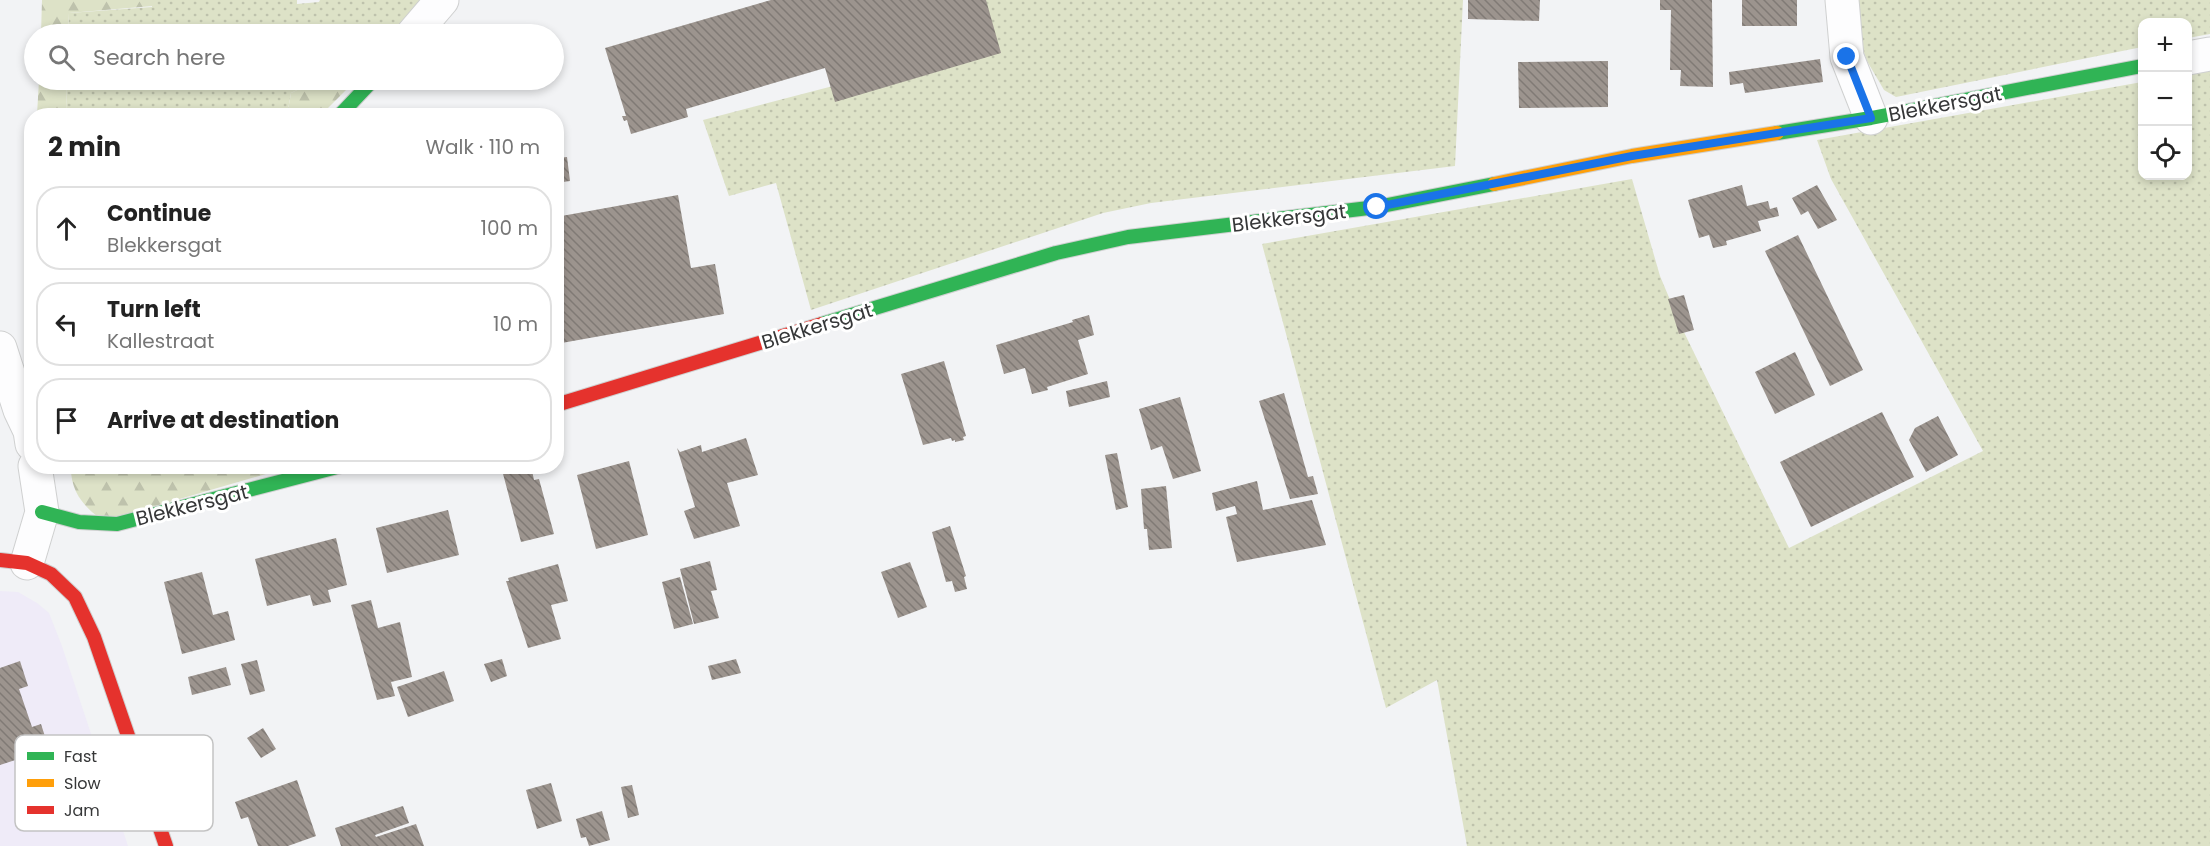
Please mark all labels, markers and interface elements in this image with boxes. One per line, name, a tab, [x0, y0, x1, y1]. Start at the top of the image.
map controls	[2138, 18, 2192, 180]
button: +	[2138, 18, 2192, 72]
search box	[24, 24, 564, 90]
icon: search	[45, 41, 78, 74]
text: Search here	[93, 42, 226, 73]
route end	[1833, 43, 1859, 69]
button: −	[2138, 72, 2192, 126]
street label: Blekkersgat	[1886, 79, 2004, 129]
button: locate	[2138, 126, 2192, 180]
text: 2 min	[48, 129, 121, 165]
text: Walk · 110 m	[426, 133, 540, 161]
route start	[1363, 193, 1389, 219]
street label: Blekkersgat	[1230, 197, 1348, 239]
text: Continue	[107, 198, 211, 229]
icon: ahead	[50, 212, 83, 245]
text: 100 m	[481, 214, 538, 242]
text: Blekkersgat	[107, 231, 222, 259]
text: Turn left	[107, 294, 201, 325]
street label: Blekkersgat	[758, 296, 876, 356]
icon: left	[50, 308, 83, 341]
text: 10 m	[493, 310, 538, 338]
text: Kallestraat	[107, 327, 214, 355]
icon: arrive	[50, 404, 83, 437]
text: Arrive at destination	[107, 405, 339, 436]
street label: Blekkersgat	[133, 478, 251, 532]
legend	[15, 735, 213, 831]
text: Fast	[64, 745, 97, 768]
text: Slow	[64, 772, 101, 795]
text: Jam	[64, 799, 100, 822]

